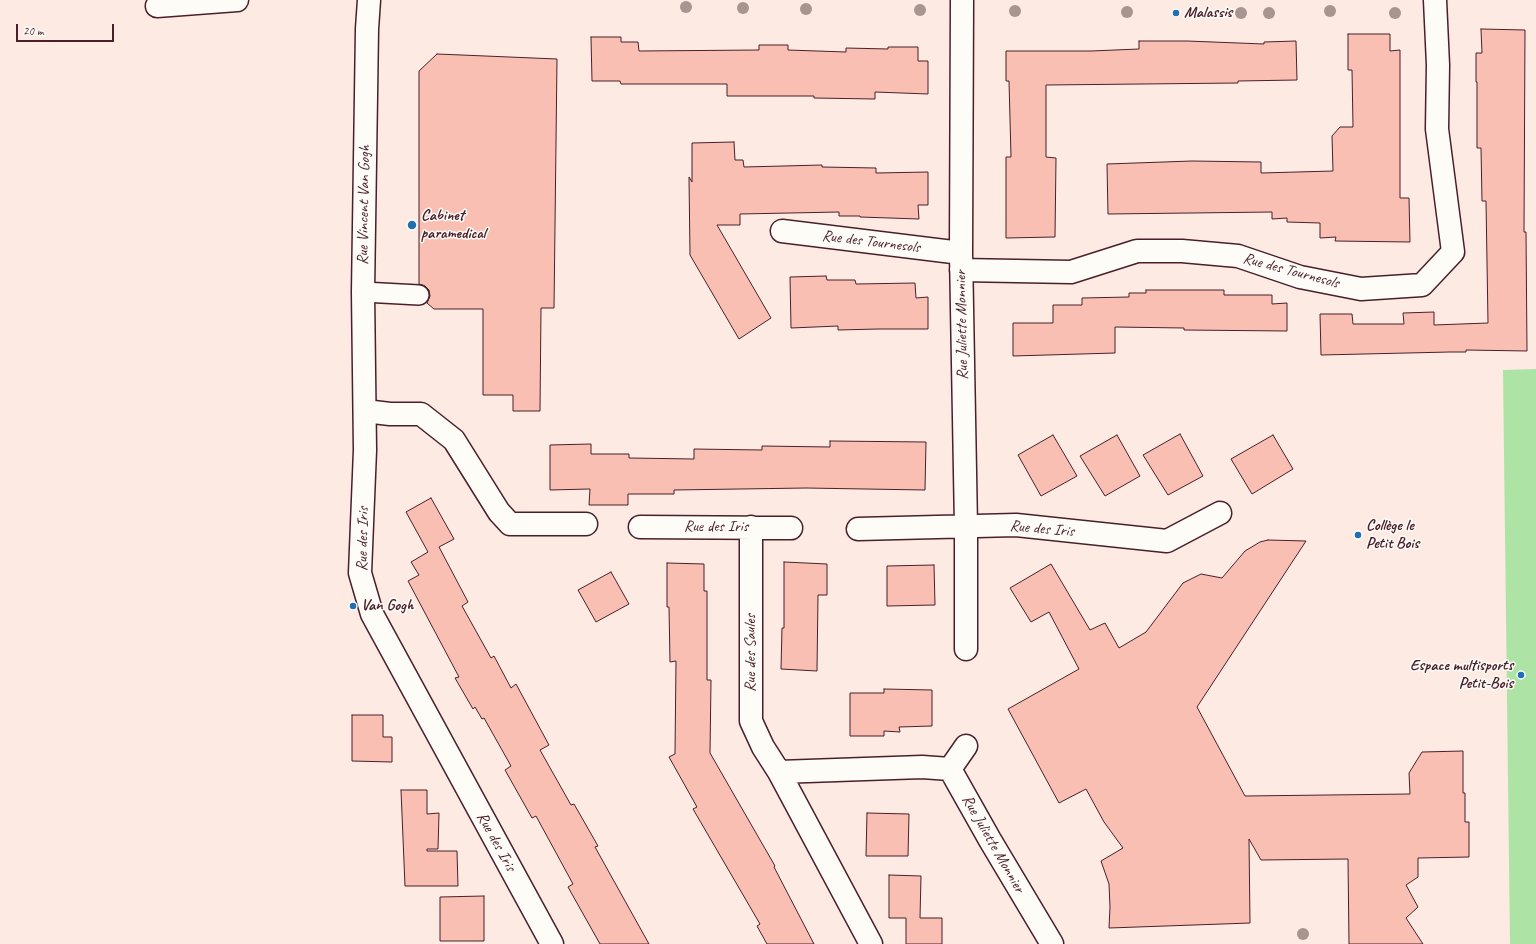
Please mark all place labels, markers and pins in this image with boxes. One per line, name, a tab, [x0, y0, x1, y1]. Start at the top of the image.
place label: Malassis	[1184, 3, 1232, 23]
marker: Malassis	[1171, 8, 1181, 18]
place label: Cabinet paramedical	[421, 206, 486, 244]
marker: Cabinet paramedical	[406, 219, 418, 231]
place label: Collège le Petit Bois	[1366, 516, 1419, 554]
marker: Collège le Petit Bois	[1353, 530, 1363, 540]
place label: Van Gogh	[361, 596, 413, 616]
marker: Van Gogh	[348, 601, 358, 611]
place label: Espace multisports Petit-Bois	[1410, 656, 1513, 694]
marker: Espace multisports Petit-Bois	[1516, 670, 1526, 680]

